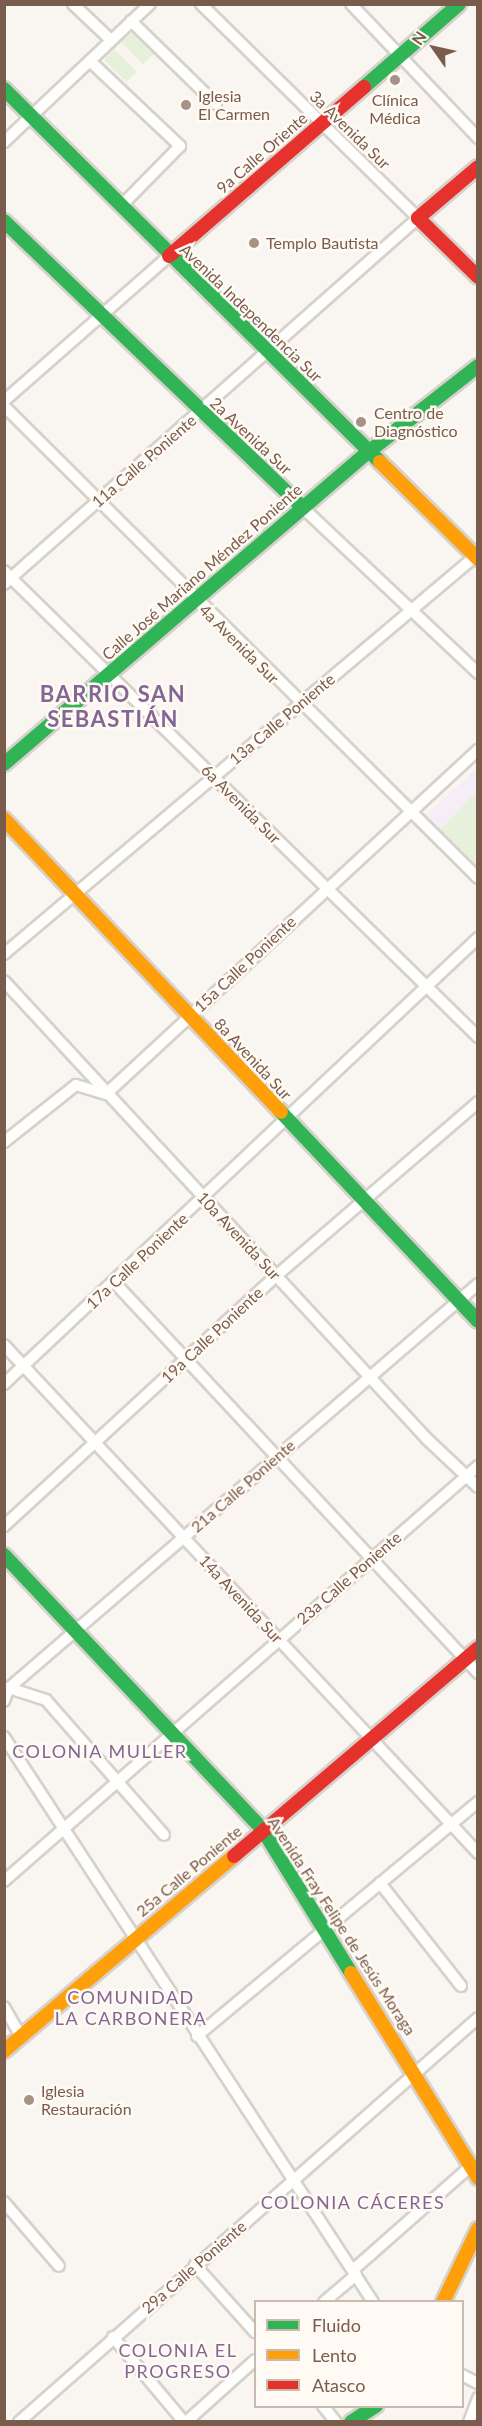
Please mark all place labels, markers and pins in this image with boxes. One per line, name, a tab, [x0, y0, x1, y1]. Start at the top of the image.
marker: Clínica Médica	[386, 71, 404, 89]
place label: Iglesia El Carmen	[198, 86, 270, 124]
place label: Clínica Médica	[369, 90, 421, 128]
marker: Iglesia El Carmen	[179, 98, 193, 112]
place label: Templo Bautista	[266, 233, 379, 253]
marker: Templo Bautista	[247, 236, 261, 250]
place label: Centro de Diagnóstico	[374, 403, 457, 441]
marker: Centro de Diagnóstico	[352, 413, 370, 431]
place label: Iglesia Restauración	[41, 2081, 132, 2119]
marker: Iglesia Restauración	[22, 2093, 36, 2107]

